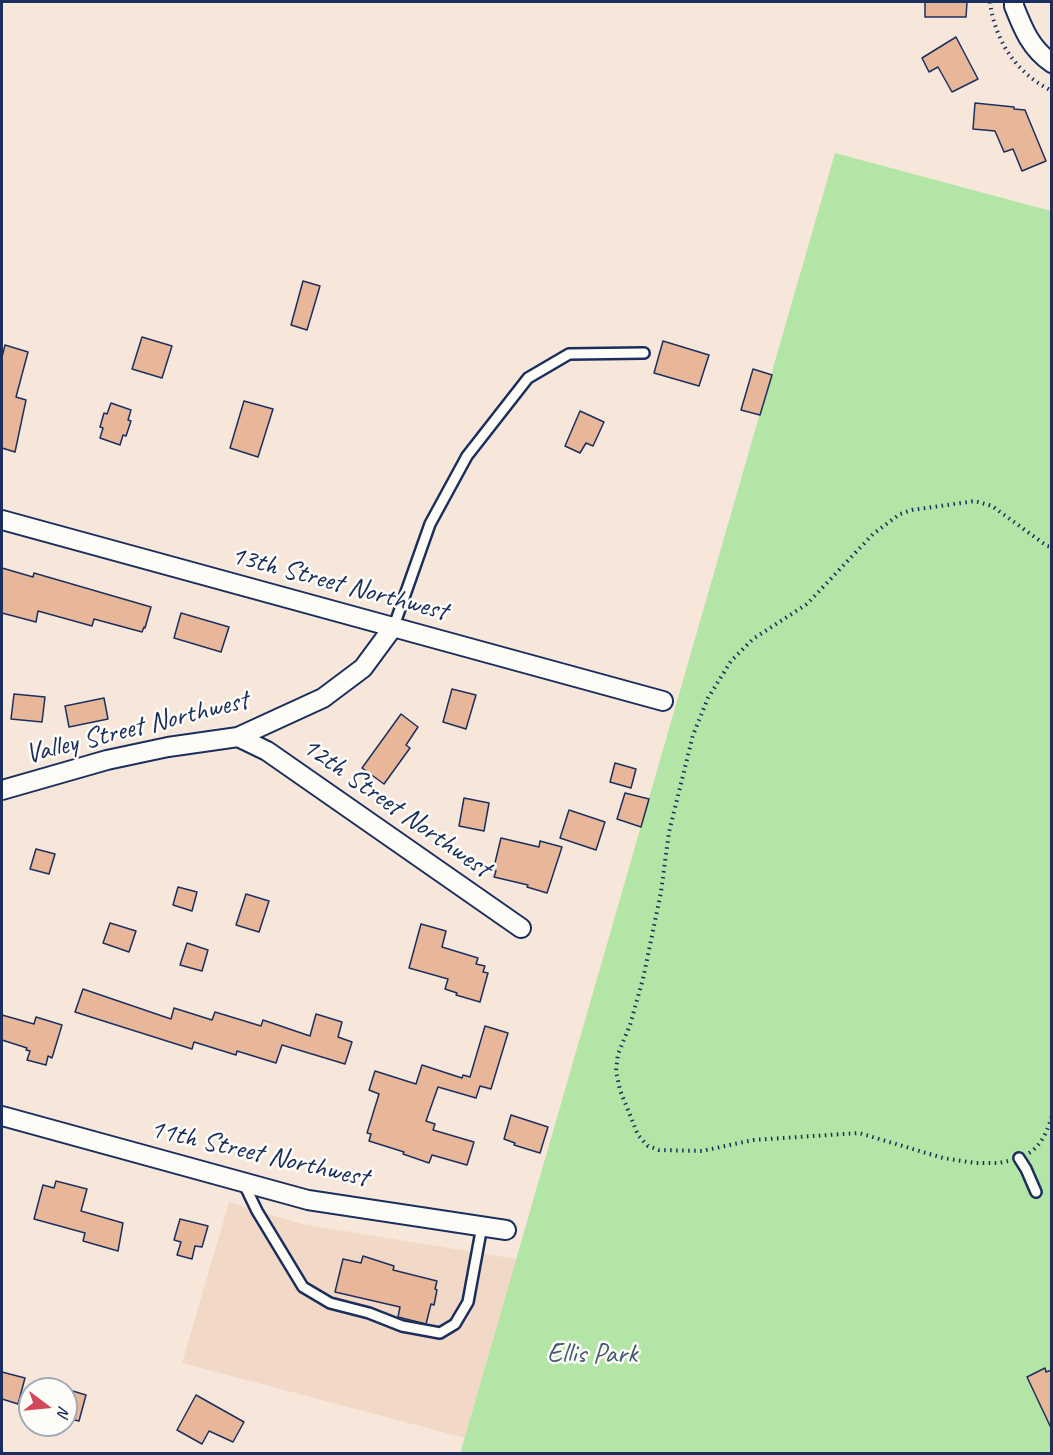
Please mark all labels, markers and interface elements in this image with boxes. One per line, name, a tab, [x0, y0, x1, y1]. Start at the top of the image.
street label: 13th Street Northwest	[227, 539, 451, 629]
street label: Valley Street Northwest	[22, 684, 252, 772]
street label: 12th Street Northwest	[295, 730, 497, 886]
street label: 11th Street Northwest	[147, 1113, 371, 1195]
park label: Ellis Park	[547, 1338, 637, 1372]
north arrow	[18, 1377, 78, 1437]
text: N	[52, 1404, 74, 1419]

